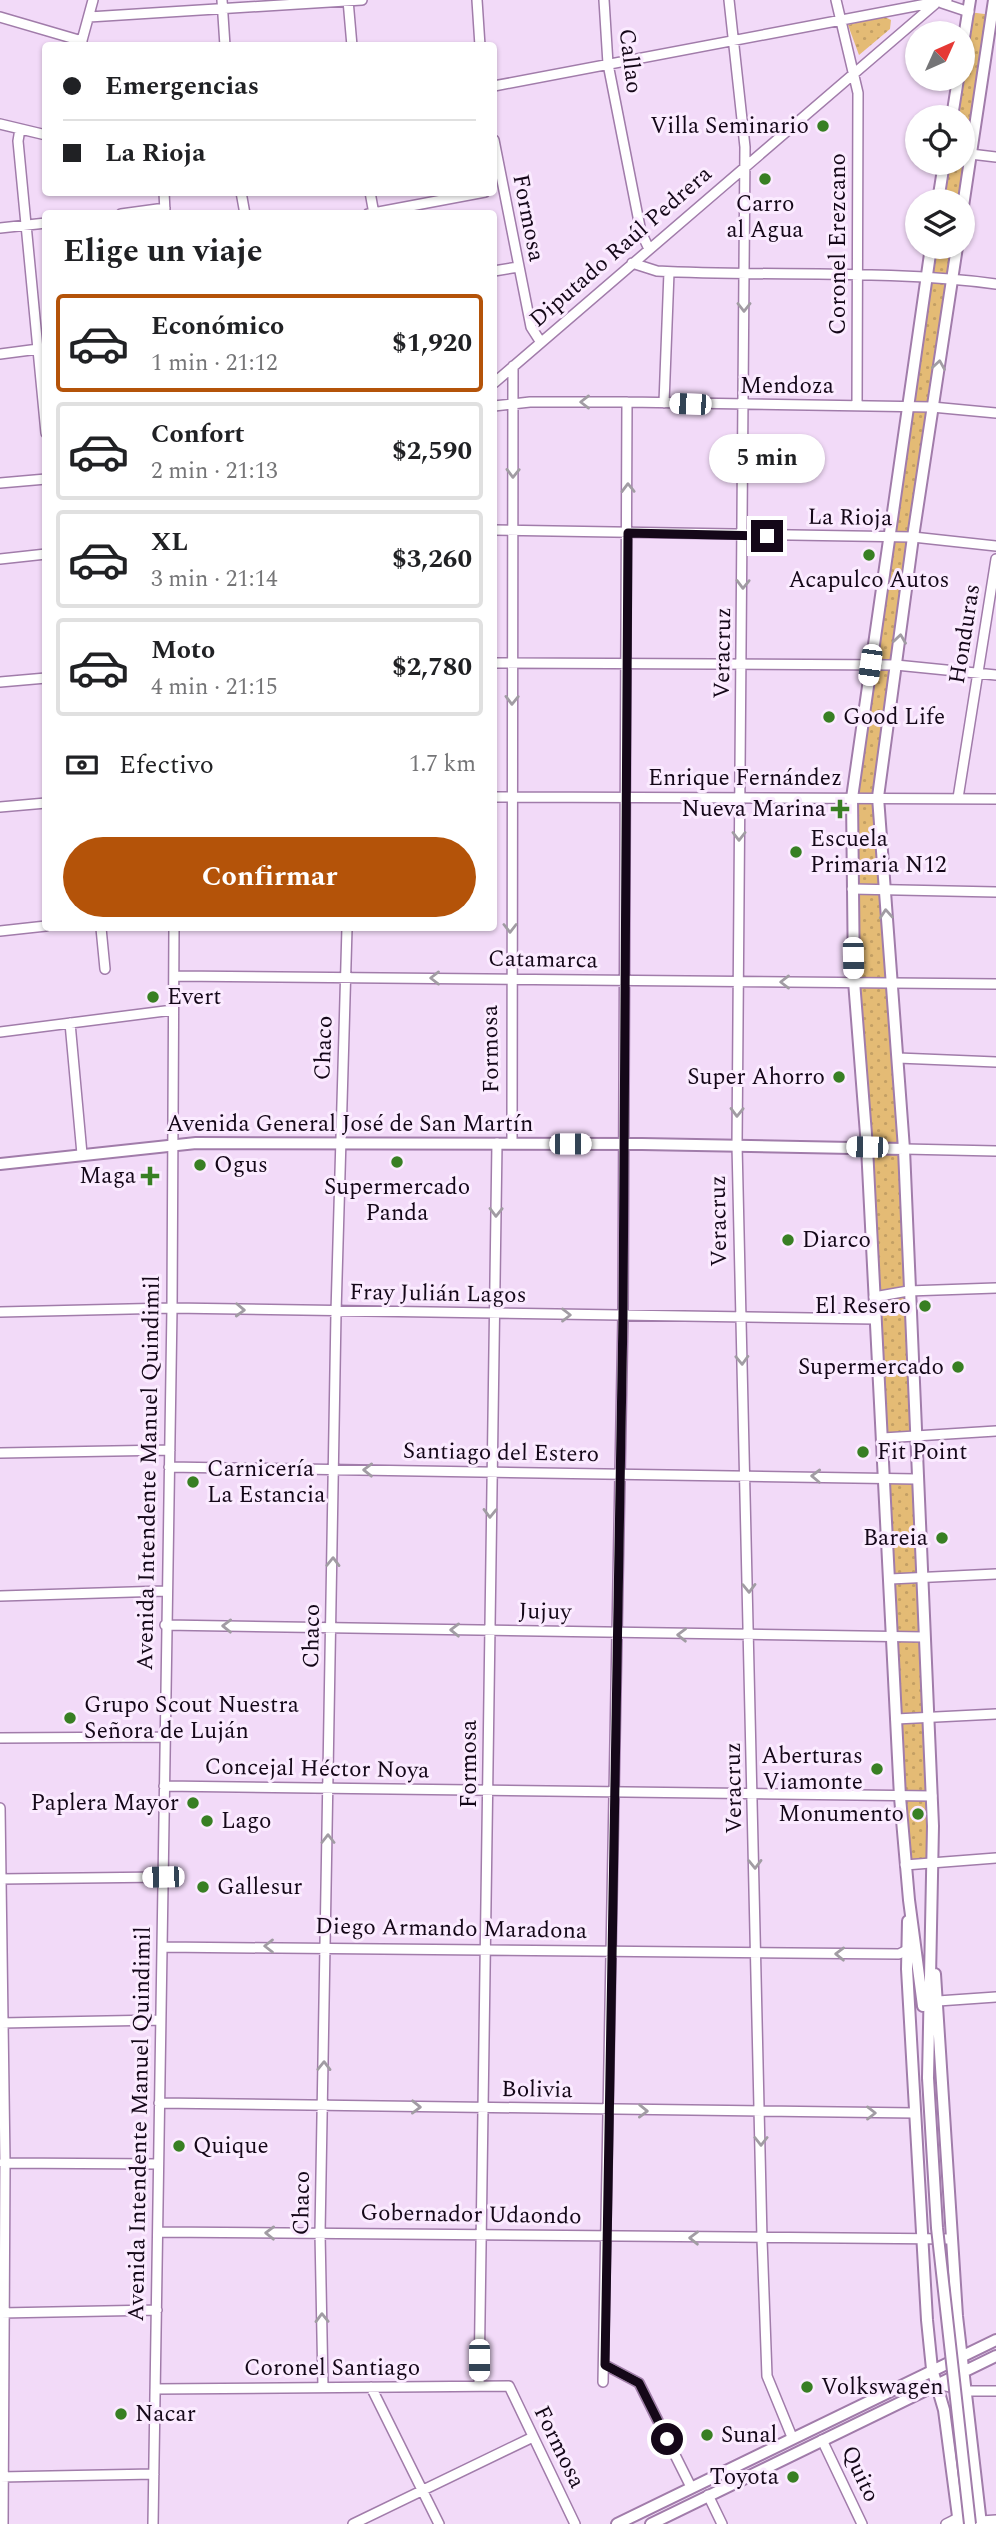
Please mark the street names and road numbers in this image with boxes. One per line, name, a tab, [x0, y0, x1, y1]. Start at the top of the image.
street label: Callao	[609, 27, 651, 95]
street label: Coronel Erezcano	[821, 153, 856, 335]
street label: Diputado Raúl Pedrera	[522, 158, 720, 336]
street label: Formosa	[502, 171, 554, 265]
street label: Mendoza	[740, 369, 834, 404]
street label: La Rioja	[807, 500, 893, 536]
street label: Honduras	[940, 582, 990, 686]
street label: Veracruz	[705, 607, 741, 699]
street label: Enrique Fernández	[648, 761, 842, 796]
street label: Catamarca	[488, 942, 598, 978]
street label: Formosa	[473, 1005, 509, 1093]
street label: Chaco	[305, 1015, 343, 1081]
street label: Avenida General José de San Martín	[167, 1107, 533, 1142]
street label: Veracruz	[701, 1175, 737, 1267]
street label: Avenida Intendente Manuel Quindimil	[128, 1275, 170, 1671]
street label: Fray Julián Lagos	[349, 1275, 527, 1313]
street label: Santiago del Estero	[403, 1434, 599, 1472]
street label: Jujuy	[518, 1594, 573, 1630]
street label: Chaco	[294, 1603, 330, 1669]
street label: Formosa	[452, 1720, 487, 1808]
street label: Veracruz	[716, 1742, 752, 1834]
street label: Concejal Héctor Noya	[204, 1750, 430, 1788]
street label: Diego Armando Maradona	[315, 1909, 587, 1949]
street label: Avenida Intendente Manuel Quindimil	[119, 1926, 161, 2322]
street label: Bolivia	[501, 2072, 573, 2108]
street label: Chaco	[284, 2170, 320, 2236]
street label: Gobernador Udaondo	[360, 2196, 582, 2234]
street label: Coronel Santiago	[244, 2351, 420, 2386]
street label: Formosa	[524, 2400, 594, 2494]
street label: Quito	[832, 2440, 888, 2508]

